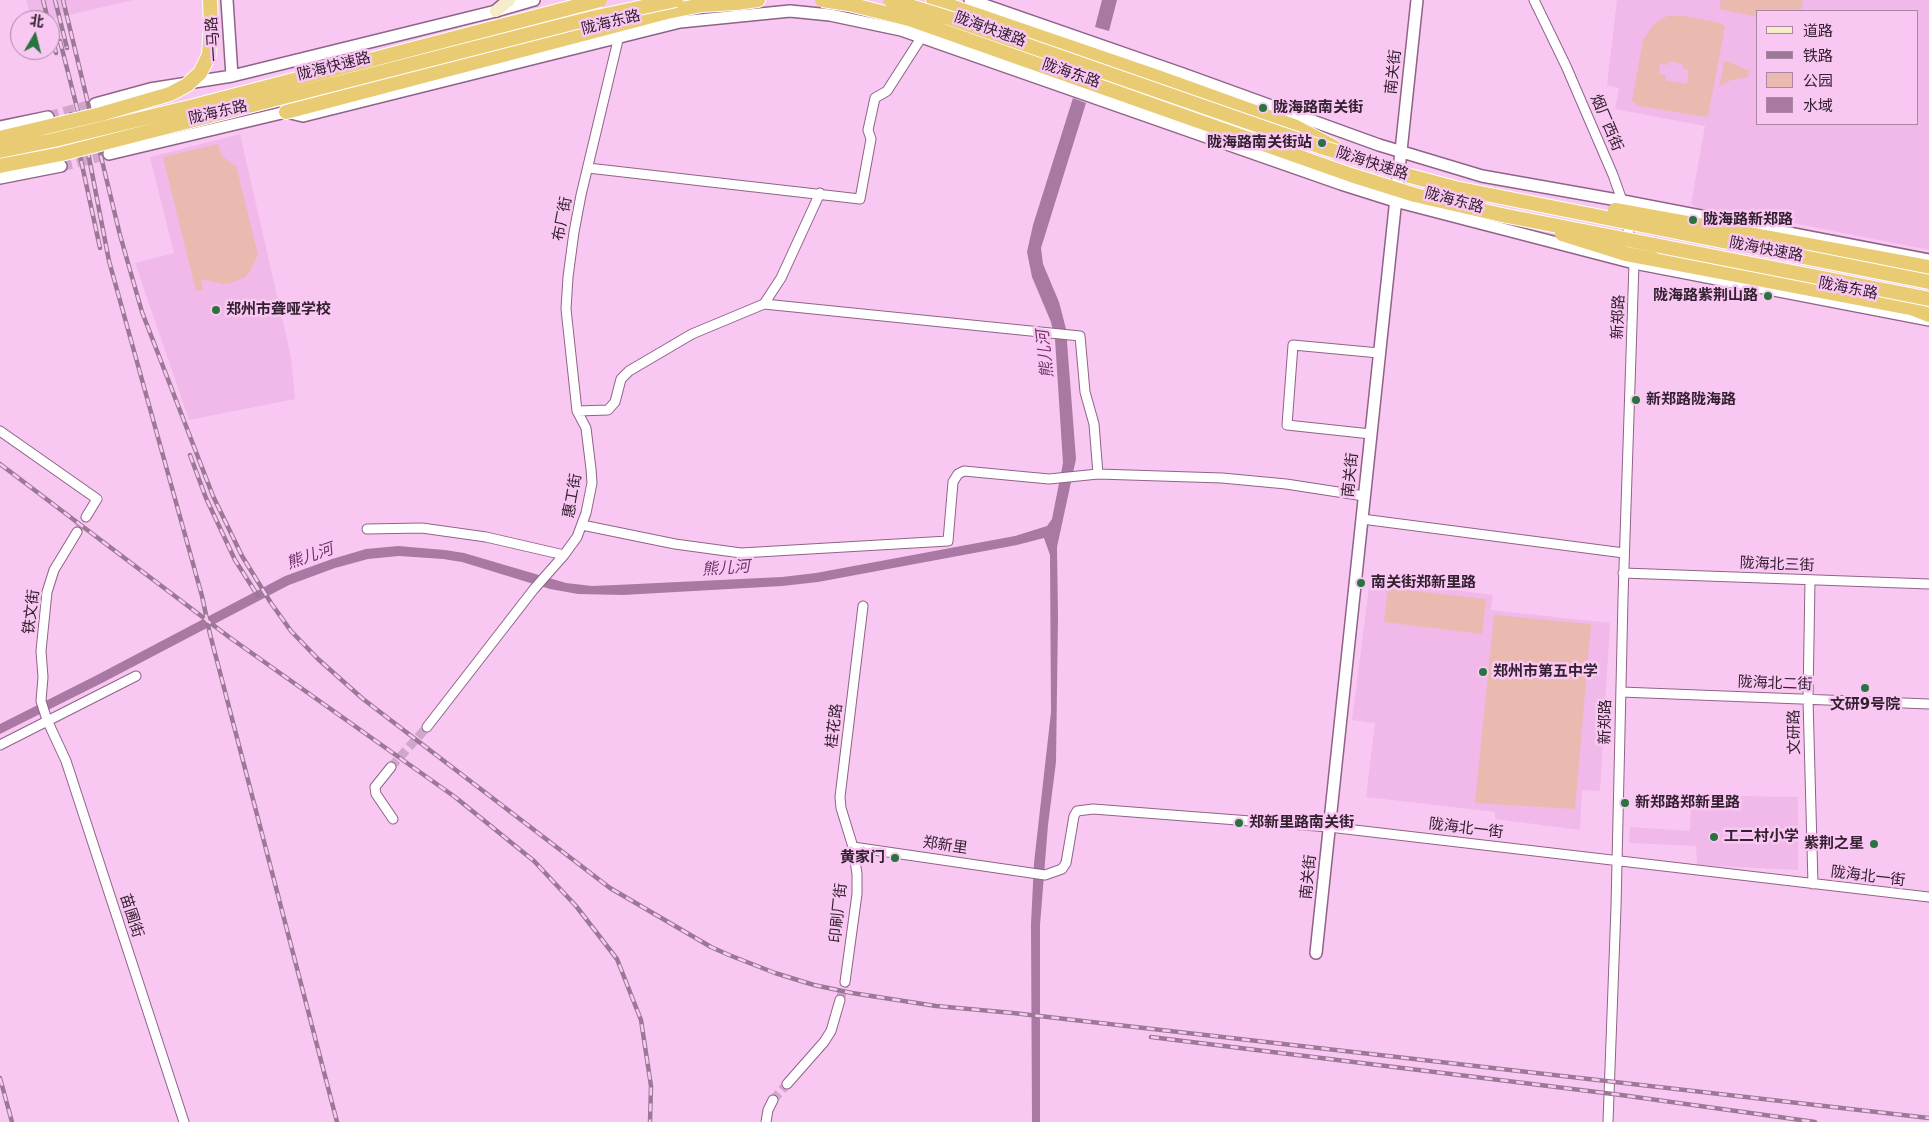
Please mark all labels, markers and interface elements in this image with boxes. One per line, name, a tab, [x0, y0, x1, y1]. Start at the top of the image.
street label: 陇海东路	[580, 7, 642, 39]
street label: 陇海快速路	[952, 9, 1028, 51]
north arrow	[10, 10, 60, 60]
legend	[1756, 10, 1919, 125]
text: 北	[29, 12, 45, 30]
street label: 一马路	[203, 16, 225, 62]
text: 道路	[1803, 22, 1833, 40]
text: 铁路	[1803, 47, 1833, 65]
street label: 陇海快速路	[295, 49, 373, 85]
street label: 南关街	[1383, 49, 1405, 95]
street label: 陇海东路	[1040, 56, 1102, 92]
text: 公园	[1803, 72, 1833, 90]
street label: 烟厂西街	[1586, 92, 1626, 154]
street label: 陇海东路	[187, 97, 249, 129]
text: 水域	[1803, 97, 1833, 115]
place label: 陇海路南关街	[1273, 99, 1363, 117]
marker: 陇海路南关街	[1257, 102, 1269, 114]
place label: 陇海路南关街站	[1207, 134, 1312, 152]
marker: 陇海路南关街站	[1316, 137, 1328, 149]
street label: 陇海快速路	[1334, 144, 1410, 184]
street label: 陇海东路	[1423, 185, 1485, 217]
street label: 布厂街	[550, 195, 576, 243]
place label: 陇海路新郑路	[1703, 211, 1793, 229]
marker: 陇海路新郑路	[1687, 214, 1699, 226]
street label: 陇海快速路	[1727, 234, 1805, 266]
street label: 陇海东路	[1817, 274, 1879, 304]
place label: 陇海路紫荆山路	[1653, 287, 1758, 305]
marker: 陇海路紫荆山路	[1762, 290, 1774, 302]
street label: 新郑路	[1609, 294, 1629, 340]
place label: 郑州市聋哑学校	[226, 301, 331, 319]
marker: 郑州市聋哑学校	[210, 304, 222, 316]
water label: 熊儿河	[1034, 329, 1058, 379]
place label: 新郑路陇海路	[1646, 391, 1736, 409]
marker: 新郑路陇海路	[1630, 394, 1642, 406]
street label: 南关街	[1340, 452, 1362, 498]
street label: 惠工街	[560, 472, 586, 520]
water label: 熊儿河	[284, 540, 336, 574]
street label: 陇海北三街	[1739, 555, 1815, 575]
water label: 熊儿河	[701, 558, 751, 580]
place label: 南关街郑新里路	[1371, 574, 1476, 592]
marker: 南关街郑新里路	[1355, 577, 1367, 589]
street label: 铁文街	[20, 589, 44, 635]
place label: 郑州市第五中学	[1493, 663, 1598, 681]
marker: 郑州市第五中学	[1477, 666, 1489, 678]
street label: 陇海北二街	[1737, 674, 1813, 694]
marker: 文研9号院	[1859, 682, 1871, 694]
place label: 文研9号院	[1830, 696, 1900, 714]
street label: 新郑路	[1597, 699, 1615, 745]
street label: 桂花路	[823, 703, 847, 749]
street label: 文研路	[1786, 709, 1804, 755]
place label: 新郑路郑新里路	[1635, 794, 1740, 812]
marker: 新郑路郑新里路	[1619, 797, 1631, 809]
place label: 郑新里路南关街	[1249, 814, 1354, 832]
street label: 陇海北一街	[1428, 815, 1504, 843]
marker: 郑新里路南关街	[1233, 817, 1245, 829]
place label: 工二村小学	[1724, 828, 1799, 846]
marker: 工二村小学	[1708, 831, 1720, 843]
street label: 郑新里	[921, 834, 969, 858]
place label: 紫荆之星	[1804, 835, 1864, 853]
marker: 紫荆之星	[1868, 838, 1880, 850]
place label: 黄家门	[840, 849, 885, 867]
marker: 黄家门	[889, 852, 901, 864]
street label: 南关街	[1298, 854, 1320, 900]
street label: 陇海北一街	[1830, 863, 1906, 891]
street label: 印刷厂街	[827, 882, 851, 944]
street label: 苗圃街	[115, 892, 147, 940]

